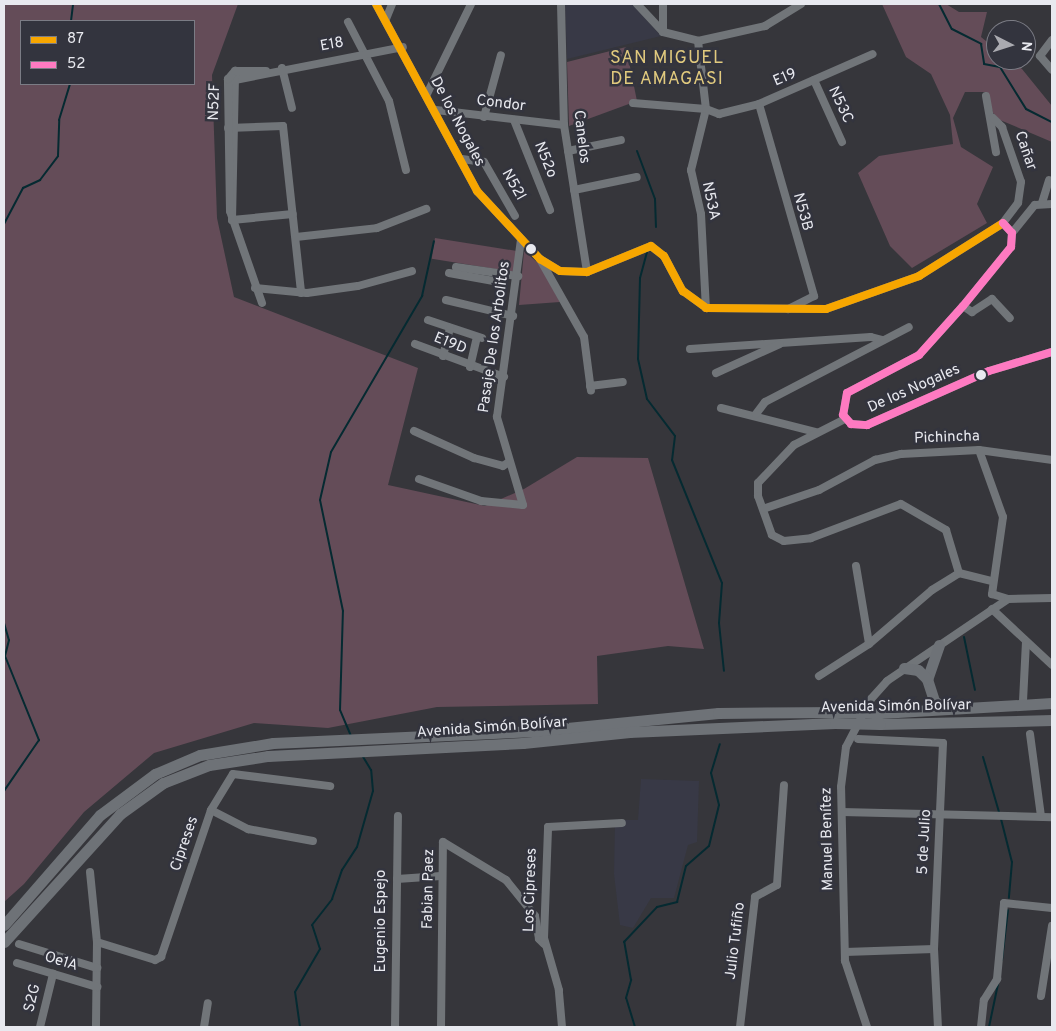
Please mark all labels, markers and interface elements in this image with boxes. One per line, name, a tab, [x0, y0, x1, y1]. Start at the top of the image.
legend	[20, 20, 195, 85]
north arrow	[986, 20, 1036, 70]
text: 87	[67, 30, 84, 49]
street label: E18	[319, 34, 345, 56]
text: N	[1017, 41, 1034, 52]
district label: SAN MIGUEL DE AMAGASI	[609, 49, 725, 92]
text: 52	[67, 55, 85, 74]
street label: E19	[771, 65, 799, 91]
street label: De los Nogales	[426, 74, 488, 170]
street label: N52F	[205, 83, 225, 121]
street label: N53C	[824, 84, 856, 126]
street label: Condor	[475, 92, 527, 116]
street label: Canelos	[569, 109, 593, 165]
street label: Cañar	[1010, 129, 1040, 173]
street label: N52o	[530, 139, 560, 181]
street label: N52l	[497, 166, 529, 204]
street label: N53A	[697, 180, 723, 222]
street label: N53B	[788, 191, 816, 233]
unlabelled marker	[526, 244, 536, 254]
street label: Pasaje De los Arbolitos	[475, 260, 515, 414]
street label: E19D	[431, 329, 469, 359]
street label: De los Nogales	[865, 361, 963, 417]
unlabelled marker	[976, 370, 986, 380]
street label: Pichincha	[914, 428, 980, 448]
street label: Avenida Simón Bolívar	[820, 697, 972, 717]
street label: Avenida Simón Bolívar	[416, 714, 568, 742]
street label: Manuel Benítez	[818, 787, 838, 891]
street label: 5 de Julio	[914, 809, 936, 875]
street label: Cipreses	[167, 814, 203, 874]
street label: Los Cipreses	[521, 848, 541, 932]
street label: Fabian Paez	[419, 849, 439, 929]
street label: Eugenio Espejo	[373, 870, 391, 972]
street label: Julio Tufiño	[722, 901, 750, 981]
street label: Oe1A	[42, 948, 80, 976]
street label: S2G	[21, 982, 45, 1014]

